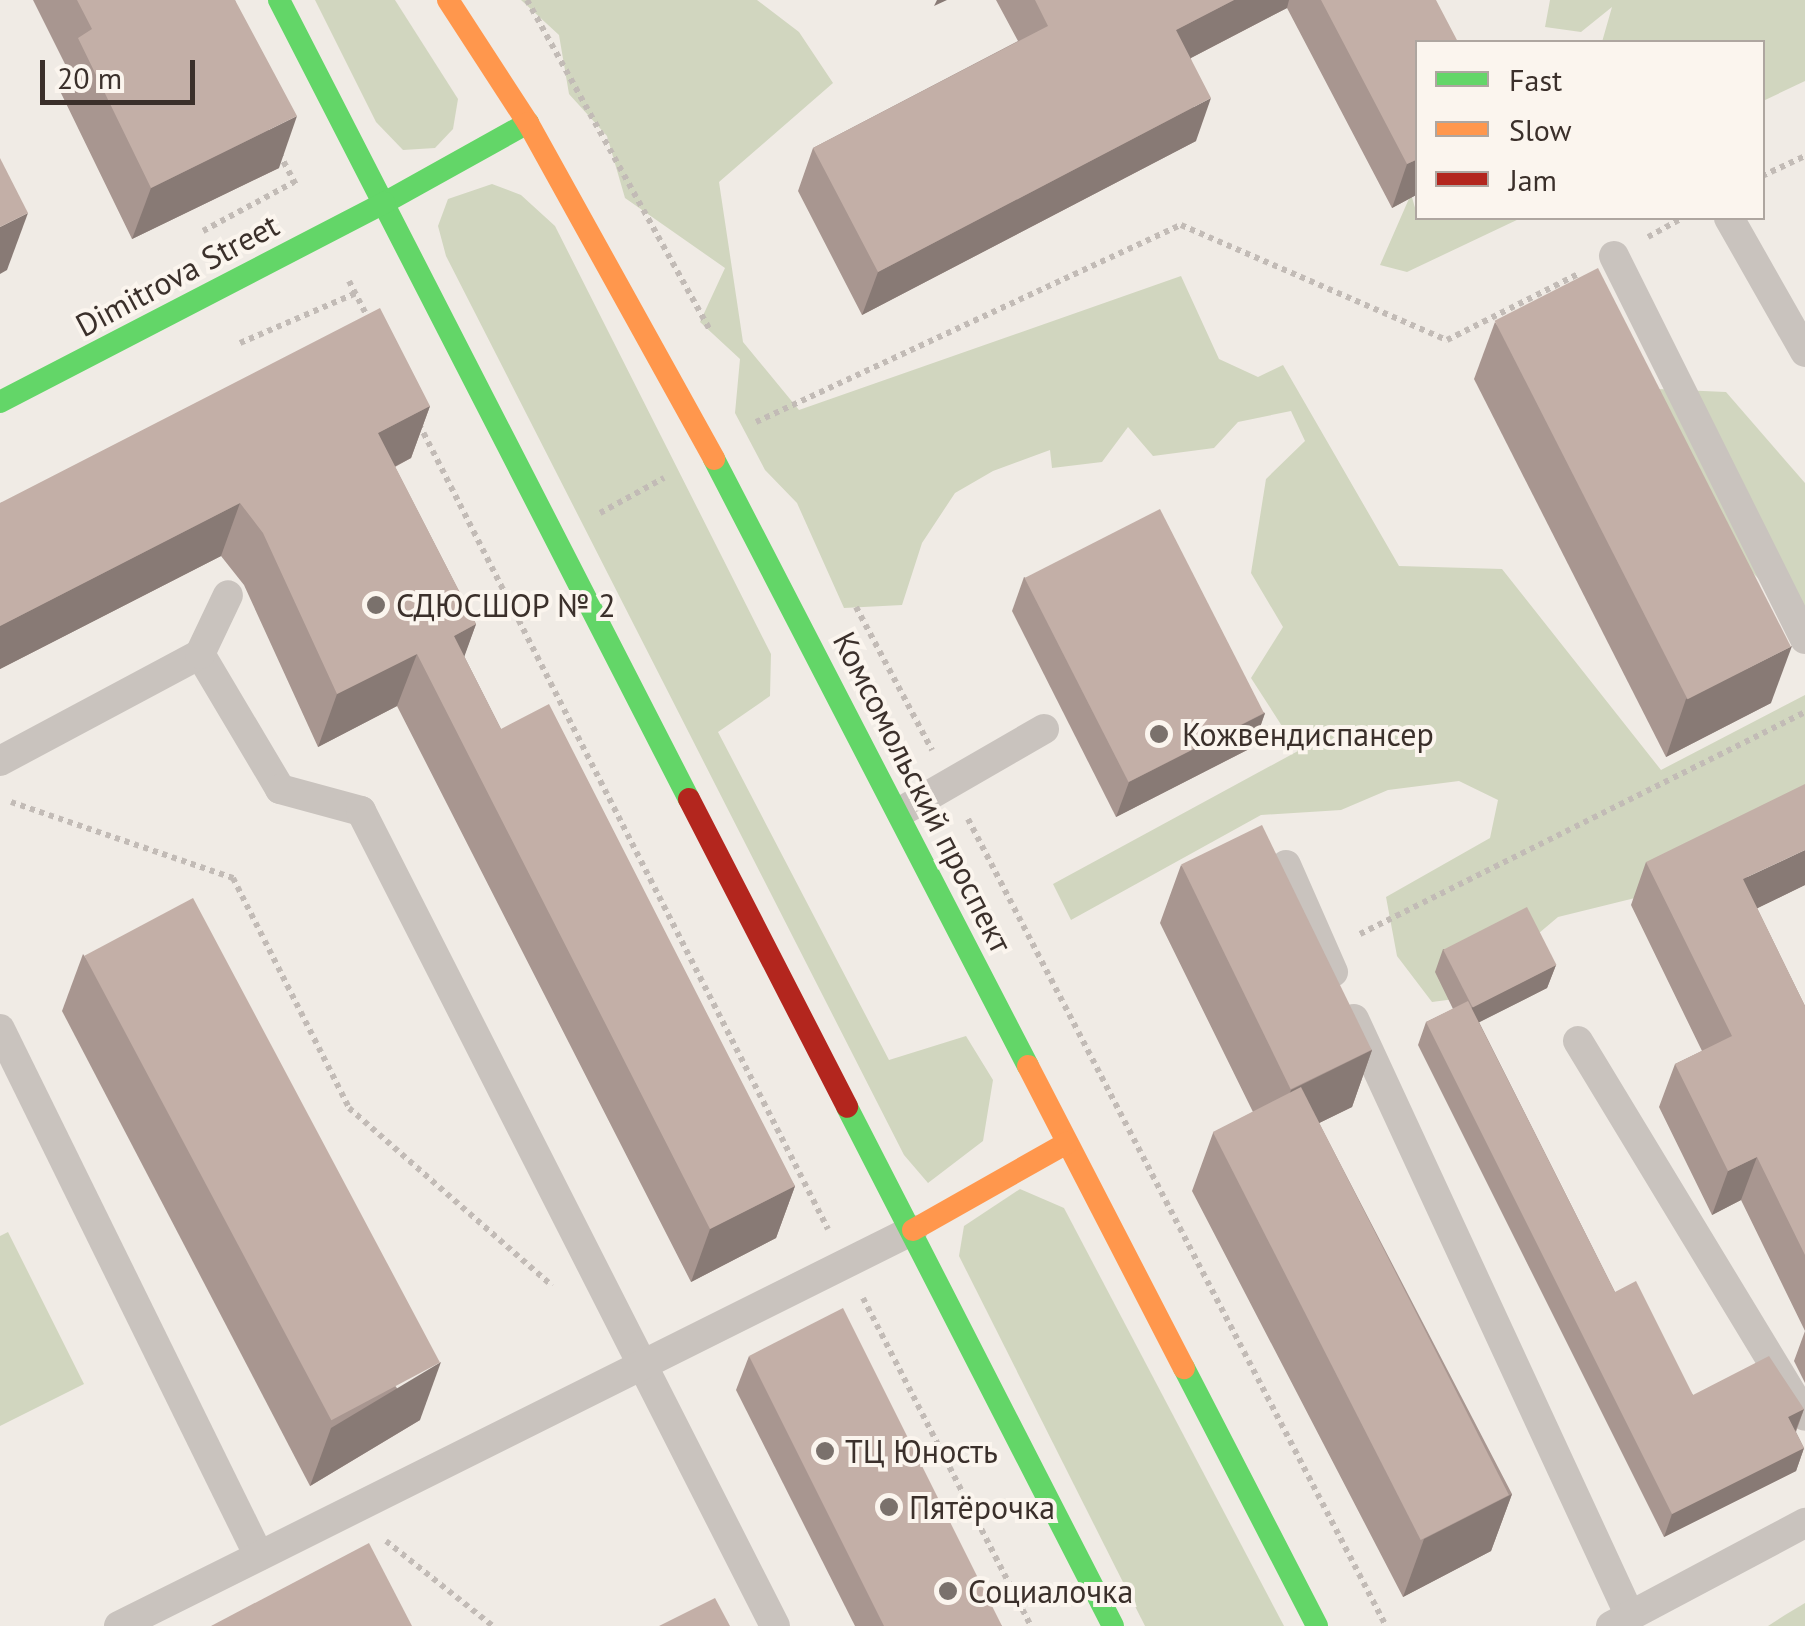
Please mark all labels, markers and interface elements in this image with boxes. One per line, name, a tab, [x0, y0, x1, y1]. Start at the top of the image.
scale bar	[45, 40, 200, 102]
legend	[1415, 40, 1765, 220]
text: 20 m	[57, 58, 122, 97]
text: Fast	[1509, 60, 1562, 99]
text: Slow	[1509, 110, 1572, 149]
text: Jam	[1509, 160, 1557, 199]
street label: Dimitrova Street	[69, 205, 285, 345]
place label: СДЮСШОР № 2	[396, 586, 617, 624]
marker: СДЮСШОР № 2	[365, 594, 387, 616]
street label: Комсомольский проспект	[825, 625, 1021, 959]
place label: Кожвендиспансер	[1182, 715, 1434, 753]
marker: Кожвендиспансер	[1146, 721, 1172, 747]
place label: ТЦ Юность	[845, 1432, 998, 1470]
marker: ТЦ Юность	[814, 1440, 836, 1462]
place label: Пятёрочка	[909, 1488, 1055, 1526]
marker: Пятёрочка	[878, 1496, 900, 1518]
place label: Социалочка	[968, 1572, 1133, 1610]
marker: Социалочка	[937, 1580, 959, 1602]

